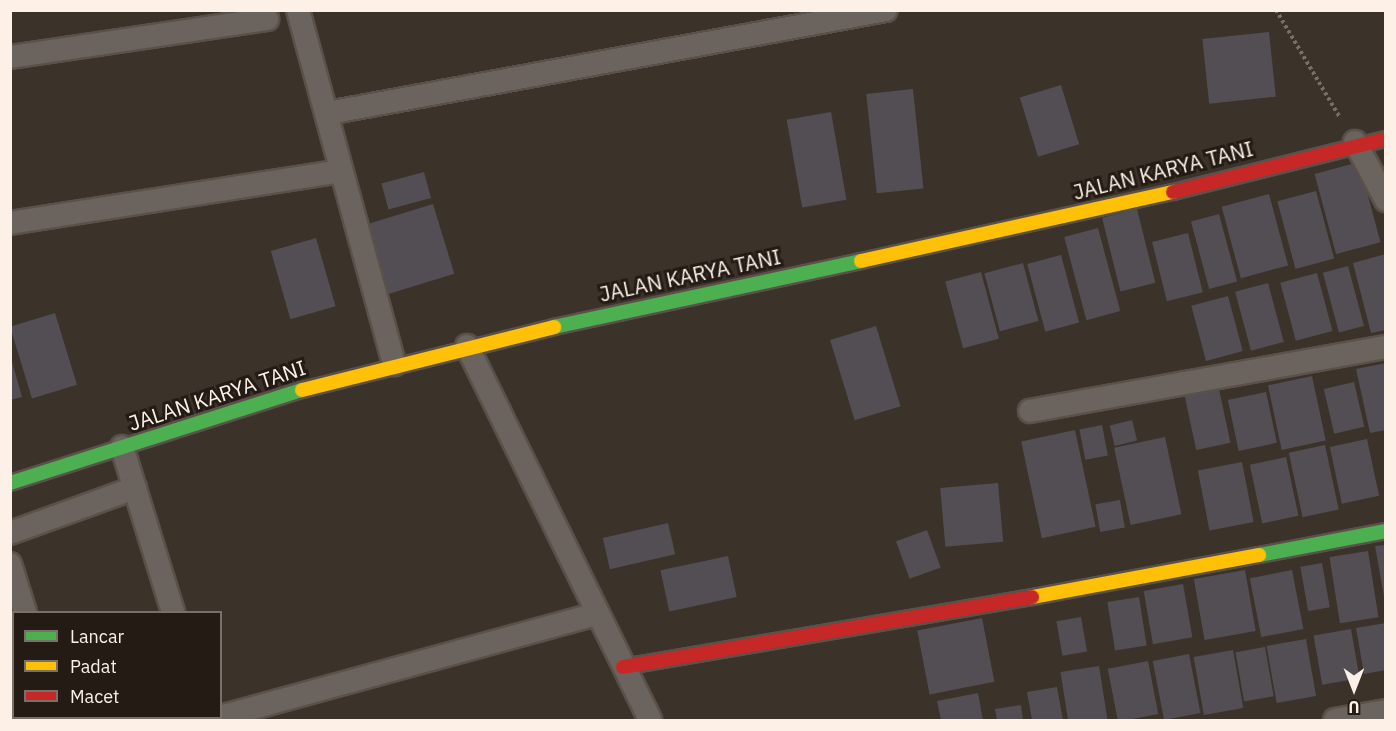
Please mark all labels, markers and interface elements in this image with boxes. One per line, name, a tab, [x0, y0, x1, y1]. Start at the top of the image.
street label: JALAN KARYA TANI	[1070, 135, 1256, 205]
street label: JALAN KARYA TANI	[597, 243, 783, 307]
street label: JALAN KARYA TANI	[125, 354, 309, 436]
legend	[12, 611, 222, 719]
text: Lancar	[70, 625, 124, 648]
text: Padat	[70, 655, 117, 678]
north arrow	[1324, 659, 1384, 719]
text: Macet	[70, 685, 119, 708]
text: U	[1348, 697, 1360, 717]

